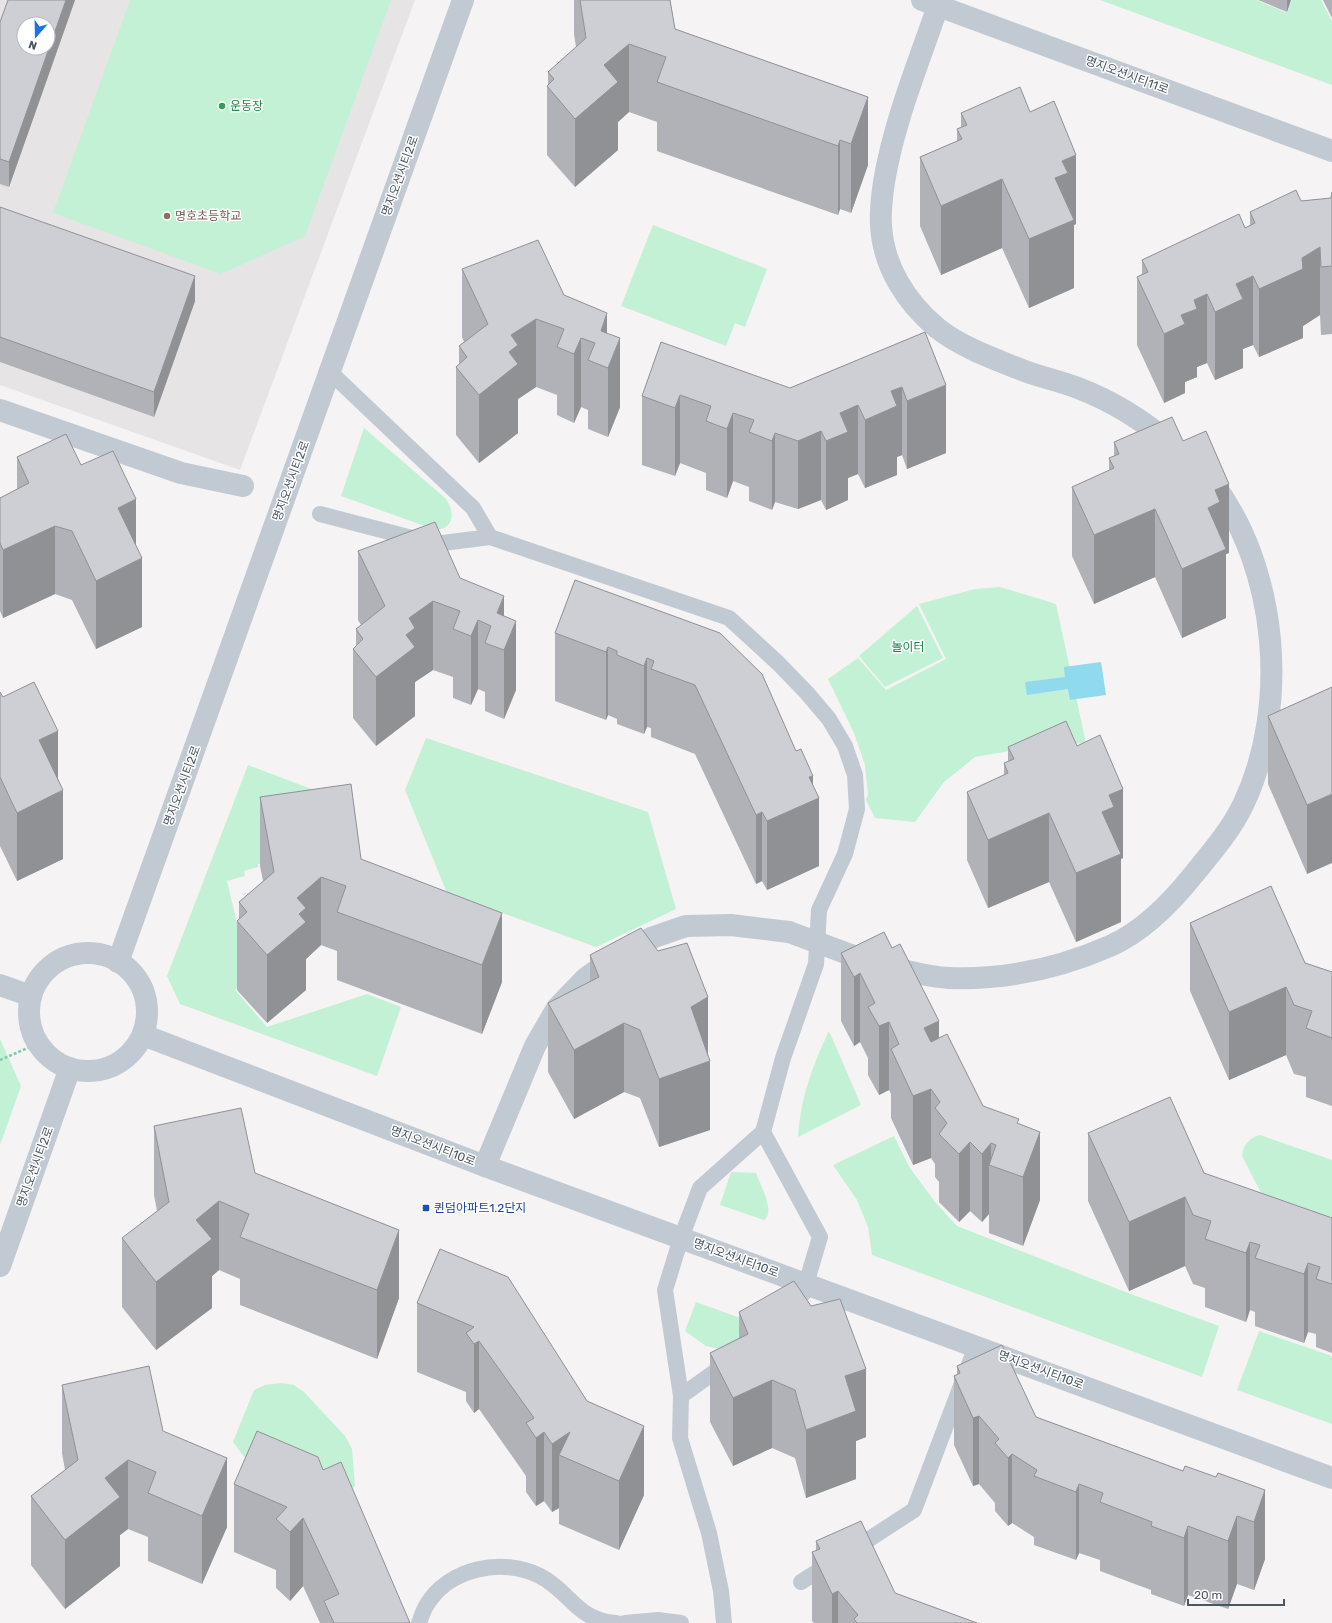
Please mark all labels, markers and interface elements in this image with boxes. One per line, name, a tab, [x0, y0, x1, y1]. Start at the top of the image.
north arrow	[16, 16, 56, 56]
text: N	[27, 37, 39, 52]
street label: 명지오션시티11로	[1083, 53, 1171, 97]
place label: 운동장	[230, 99, 263, 113]
marker: 운동장	[217, 101, 227, 111]
street label: 명지오션시티2로	[379, 134, 421, 218]
place label: 명호초등학교	[175, 209, 241, 223]
marker: 명호초등학교	[162, 211, 172, 221]
street label: 명지오션시티2로	[270, 439, 312, 523]
park label: 놀이터	[891, 640, 925, 654]
street label: 명지오션시티2로	[161, 744, 203, 828]
street label: 명지오션시티10로	[388, 1123, 478, 1169]
street label: 명지오션시티2로	[14, 1125, 56, 1209]
place label: 퀸덤아파트1.2단지	[434, 1201, 527, 1215]
marker: 퀸덤아파트1.2단지	[421, 1203, 431, 1213]
street label: 명지오션시티10로	[691, 1236, 781, 1280]
street label: 명지오션시티10로	[996, 1348, 1086, 1392]
scale bar	[1188, 1581, 1284, 1607]
text: 20 m	[1194, 1588, 1222, 1602]

